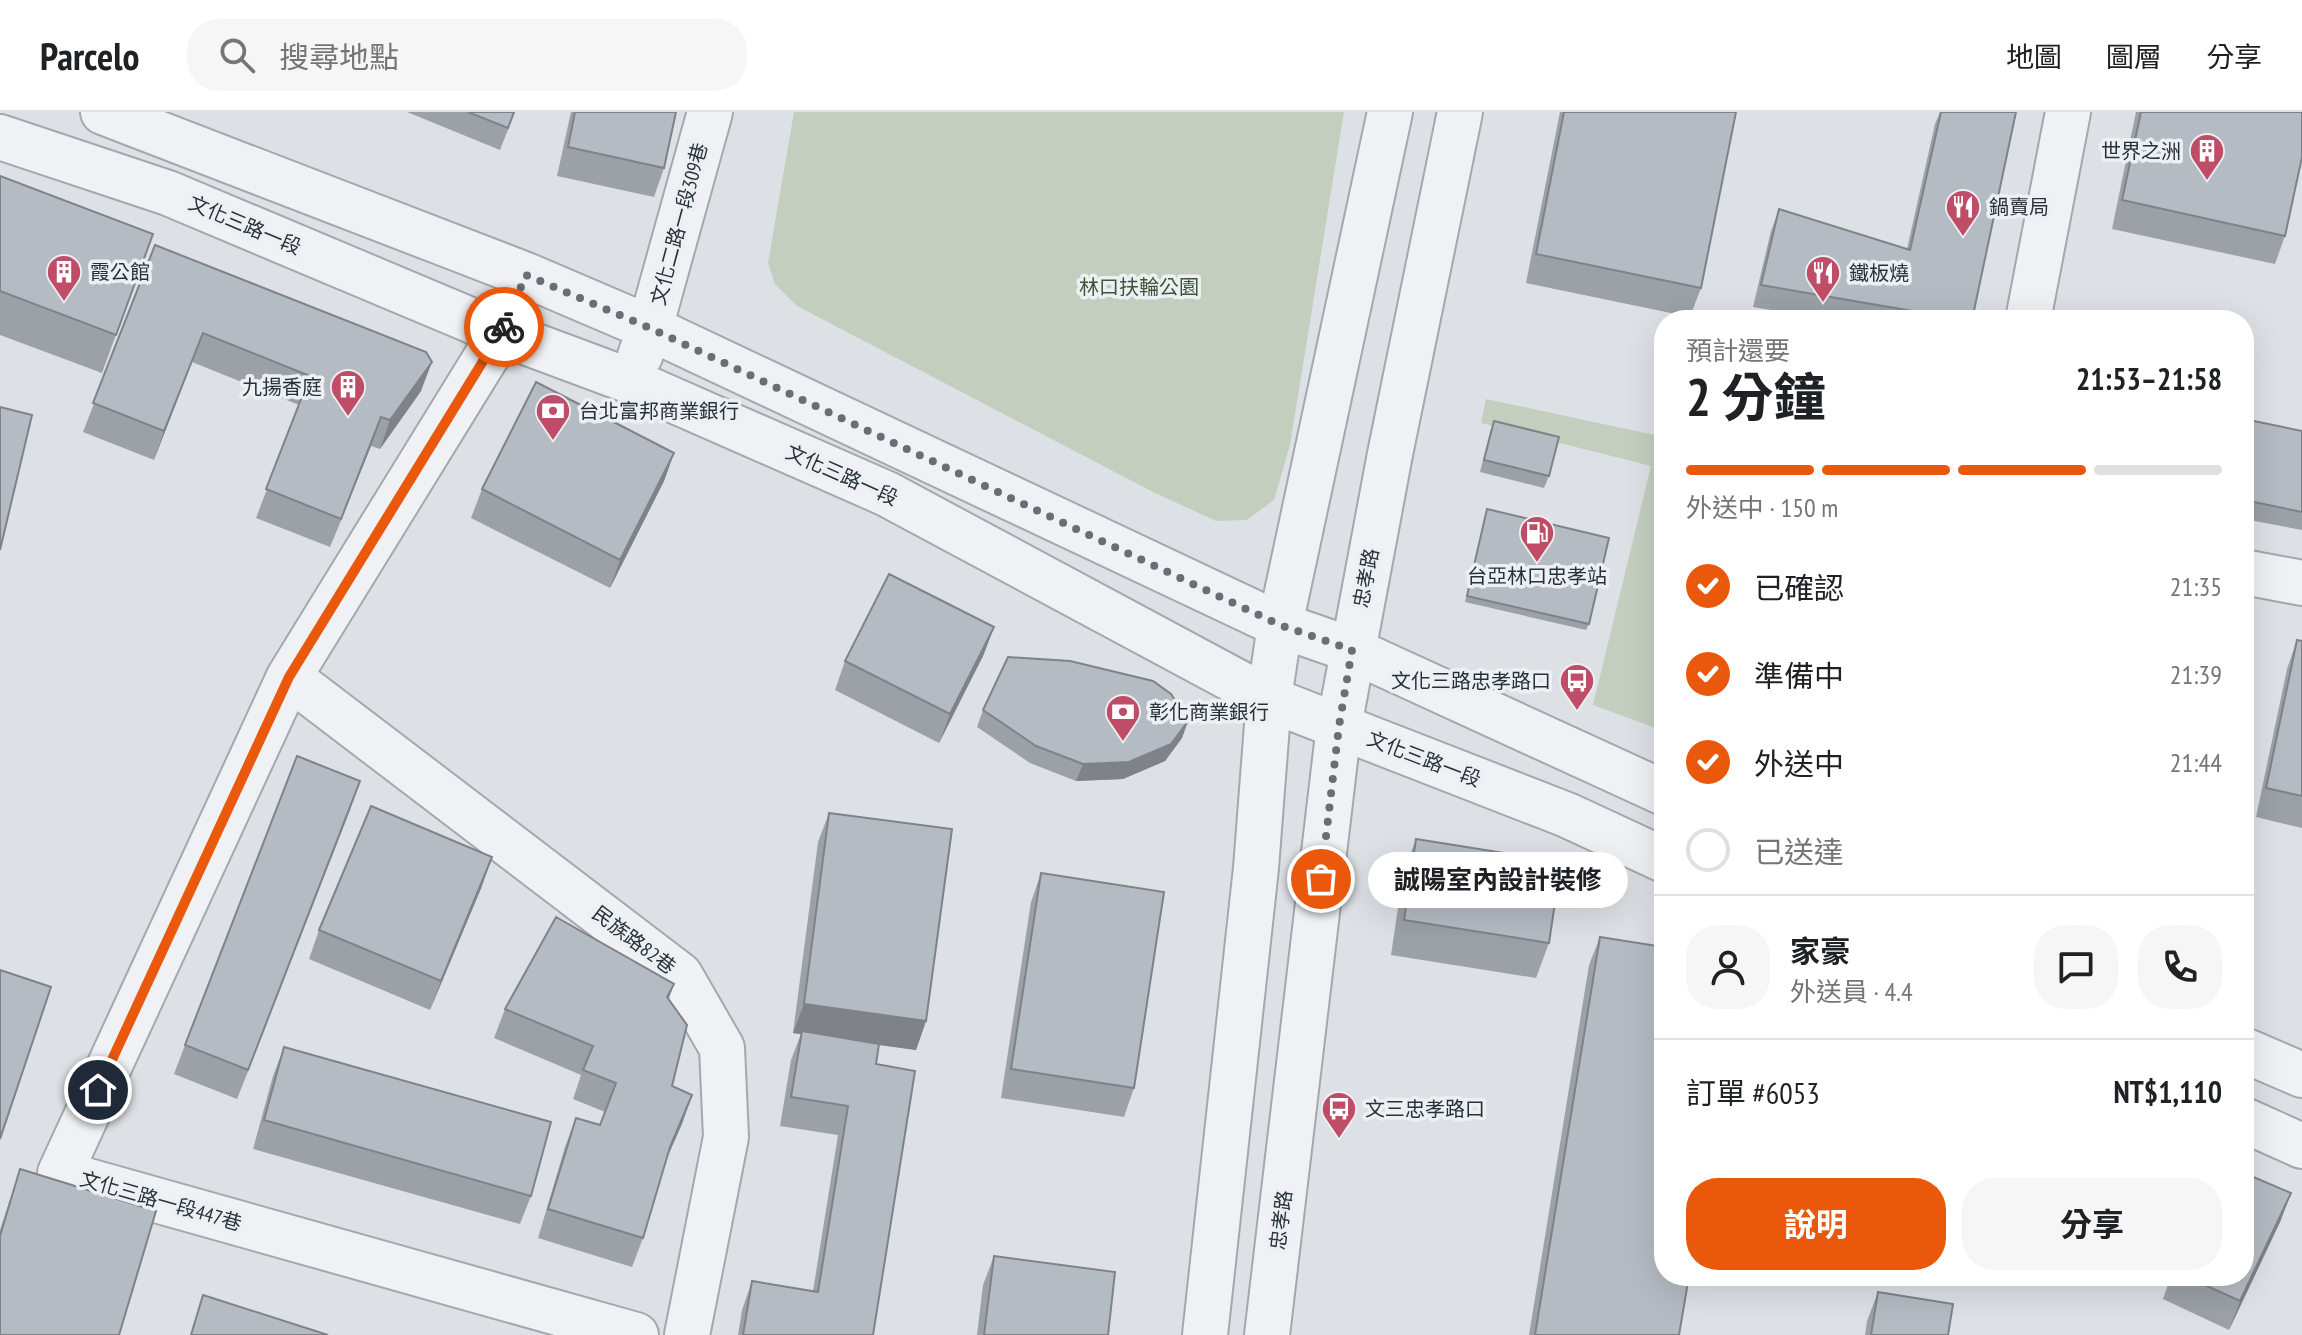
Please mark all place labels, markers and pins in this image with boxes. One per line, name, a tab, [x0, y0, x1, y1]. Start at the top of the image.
building icon: 世界之洲	[2188, 132, 2226, 182]
place label: 世界之洲	[2101, 138, 2181, 164]
restaurant icon: 鍋賣局	[1944, 188, 1982, 238]
place label: 鍋賣局	[1989, 194, 2049, 220]
building icon: 霞公館	[45, 253, 83, 303]
restaurant icon: 鐵板燒	[1804, 254, 1842, 304]
place label: 霞公館	[90, 259, 150, 285]
place label: 鐵板燒	[1849, 260, 1909, 286]
building icon: 九揚香庭	[329, 368, 367, 418]
place label: 九揚香庭	[242, 374, 322, 400]
bank icon: 台北富邦商業銀行	[534, 392, 572, 442]
place label: 台北富邦商業銀行	[579, 398, 739, 424]
fuel station icon: 台亞林口忠孝站	[1518, 514, 1556, 564]
place label: 台亞林口忠孝站	[1467, 563, 1607, 589]
bus stop icon: 文化三路忠孝路口	[1558, 662, 1596, 712]
place label: 文化三路忠孝路口	[1391, 668, 1551, 694]
bank icon: 彰化商業銀行	[1104, 693, 1142, 743]
place label: 彰化商業銀行	[1149, 699, 1269, 725]
pin	[1287, 845, 1355, 913]
callout: 誠陽室內設計裝修	[1369, 851, 1629, 907]
pin	[64, 1056, 132, 1124]
bus stop icon: 文三忠孝路口	[1320, 1090, 1358, 1140]
place label: 文三忠孝路口	[1365, 1096, 1485, 1122]

